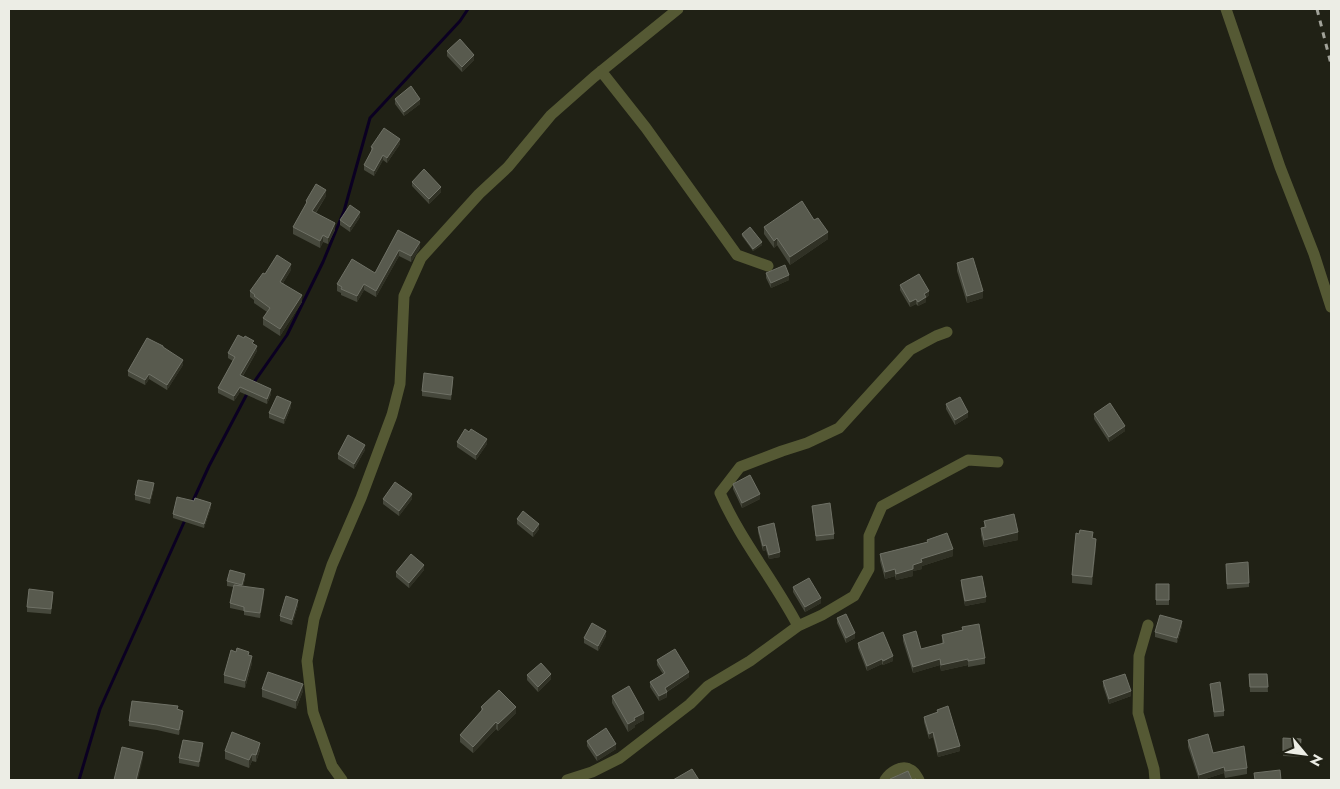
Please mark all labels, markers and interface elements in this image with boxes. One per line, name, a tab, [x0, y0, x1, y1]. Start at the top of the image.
north arrow	[1280, 729, 1330, 779]
text: N	[1305, 751, 1328, 770]

